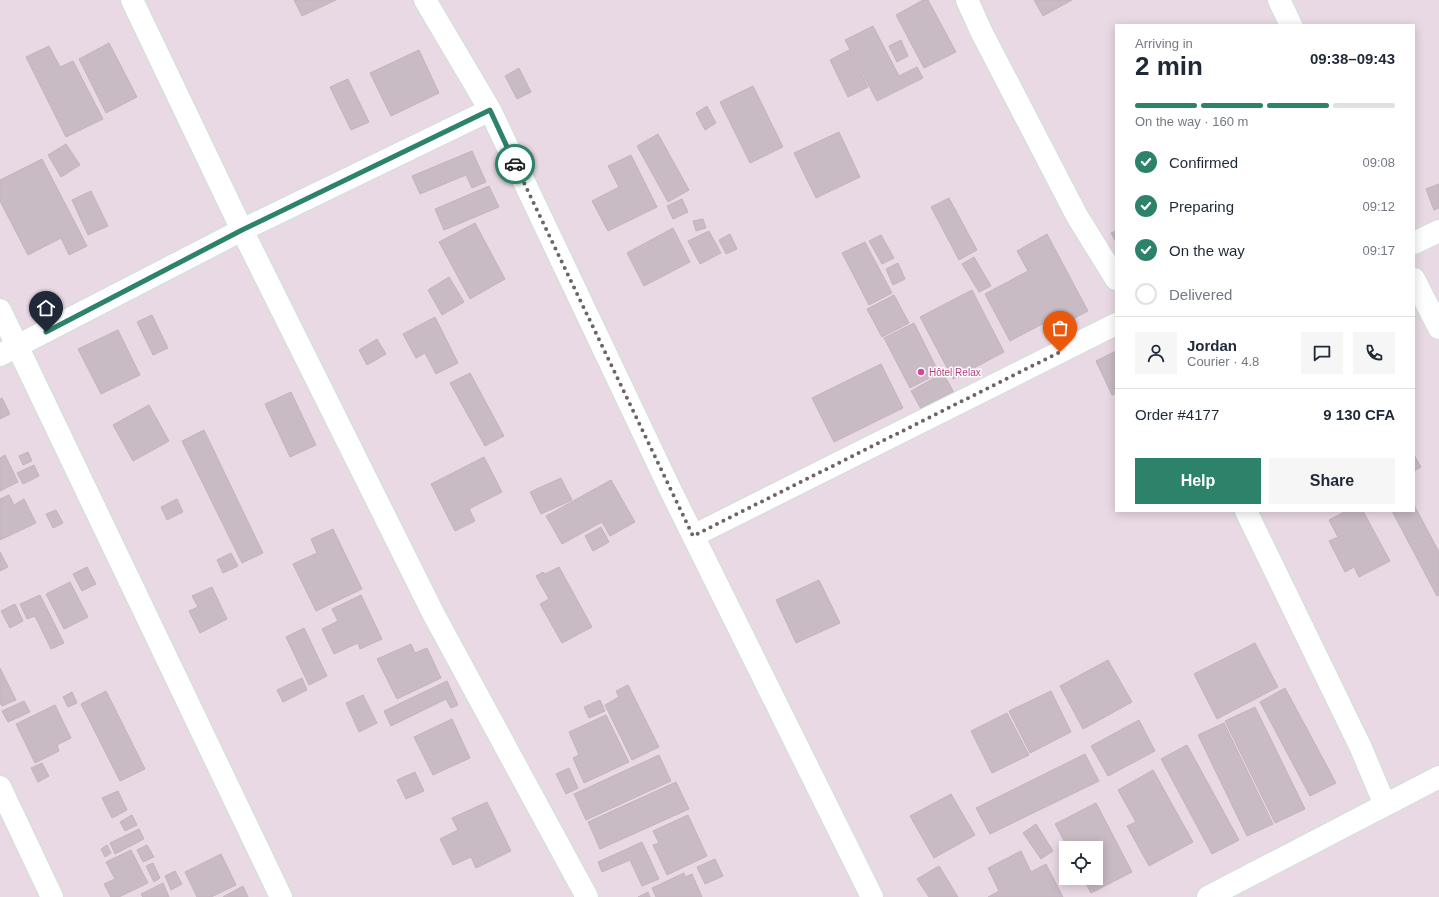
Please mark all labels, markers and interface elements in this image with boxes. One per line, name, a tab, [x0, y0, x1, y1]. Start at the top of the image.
text: Arriving in	[1135, 36, 1193, 51]
text: 09:38–09:43	[1310, 50, 1395, 67]
text: 2 min	[1135, 51, 1203, 81]
text: On the way · 160 m	[1135, 114, 1248, 129]
courier	[495, 144, 535, 184]
icon: check	[1135, 151, 1157, 173]
icon: car	[504, 153, 526, 175]
text: Confirmed	[1169, 154, 1238, 171]
text: 09:08	[1362, 155, 1395, 170]
icon: check	[1135, 195, 1157, 217]
text: Preparing	[1169, 198, 1234, 215]
text: 09:12	[1362, 199, 1395, 214]
icon: check	[1135, 239, 1157, 261]
text: On the way	[1169, 242, 1245, 259]
text: 09:17	[1362, 243, 1395, 258]
text: Delivered	[1169, 286, 1232, 303]
pin	[29, 291, 63, 332]
icon: home	[35, 297, 57, 319]
pin	[1043, 311, 1077, 352]
icon: bag	[1049, 317, 1071, 339]
button: person	[1135, 332, 1177, 374]
button: chat	[1301, 332, 1343, 374]
button: phone	[1353, 332, 1395, 374]
text: Jordan	[1187, 337, 1237, 354]
text: Courier · 4.8	[1187, 354, 1259, 369]
marker: Hôtel Relax	[916, 367, 926, 377]
place label: Hôtel Relax	[929, 367, 981, 378]
text: Order #4177	[1135, 406, 1219, 423]
text: 9 130 CFA	[1323, 406, 1395, 423]
button: Help	[1135, 458, 1261, 504]
button: Share	[1269, 458, 1395, 504]
map controls	[1059, 841, 1103, 885]
button: locate	[1059, 841, 1103, 885]

